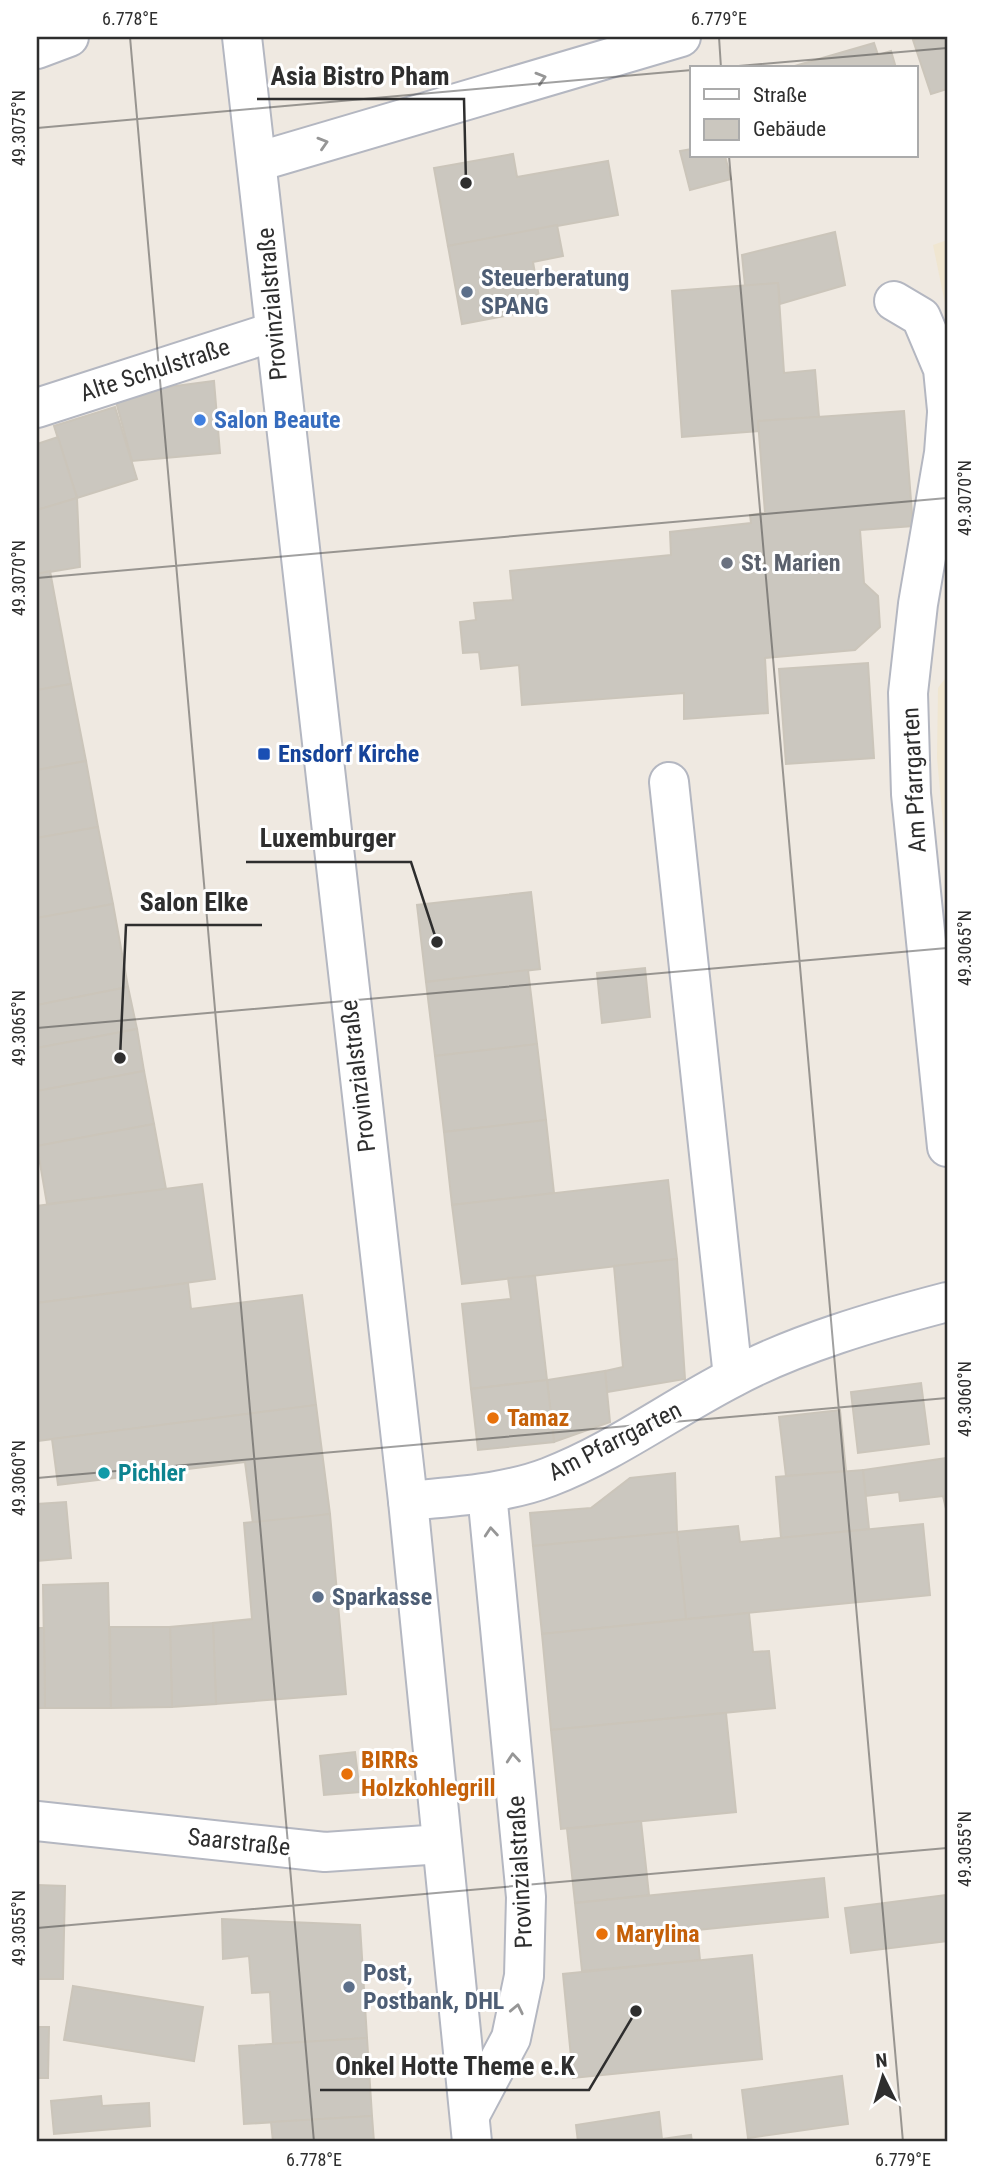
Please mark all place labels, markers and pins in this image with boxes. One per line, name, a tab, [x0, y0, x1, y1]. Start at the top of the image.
callout: Asia Bistro Pham	[257, 52, 464, 99]
place label: Steuerberatung SPANG	[481, 264, 629, 320]
marker: Steuerberatung SPANG	[459, 284, 475, 300]
place label: Salon Beaute	[214, 406, 341, 434]
marker: Salon Beaute	[192, 412, 208, 428]
place label: St. Marien	[741, 549, 841, 577]
marker: St. Marien	[719, 555, 735, 571]
place label: Ensdorf Kirche	[278, 740, 419, 768]
marker: Ensdorf Kirche	[256, 746, 272, 762]
callout: Luxemburger	[246, 815, 411, 862]
callout: Salon Elke	[126, 878, 262, 925]
place label: Tamaz	[507, 1404, 569, 1432]
marker: Tamaz	[485, 1410, 501, 1426]
place label: Pichler	[118, 1459, 186, 1487]
marker: Pichler	[96, 1465, 112, 1481]
place label: Sparkasse	[332, 1583, 432, 1611]
marker: Sparkasse	[310, 1589, 326, 1605]
place label: BIRRs Holzkohlegrill	[361, 1746, 496, 1802]
marker: BIRRs Holzkohlegrill	[339, 1766, 355, 1782]
place label: Marylina	[616, 1920, 700, 1948]
marker: Marylina	[594, 1926, 610, 1942]
place label: Post, Postbank, DHL	[363, 1959, 504, 2015]
marker: Post, Postbank, DHL	[341, 1979, 357, 1995]
callout: Onkel Hotte Theme e.K	[320, 2043, 589, 2090]

